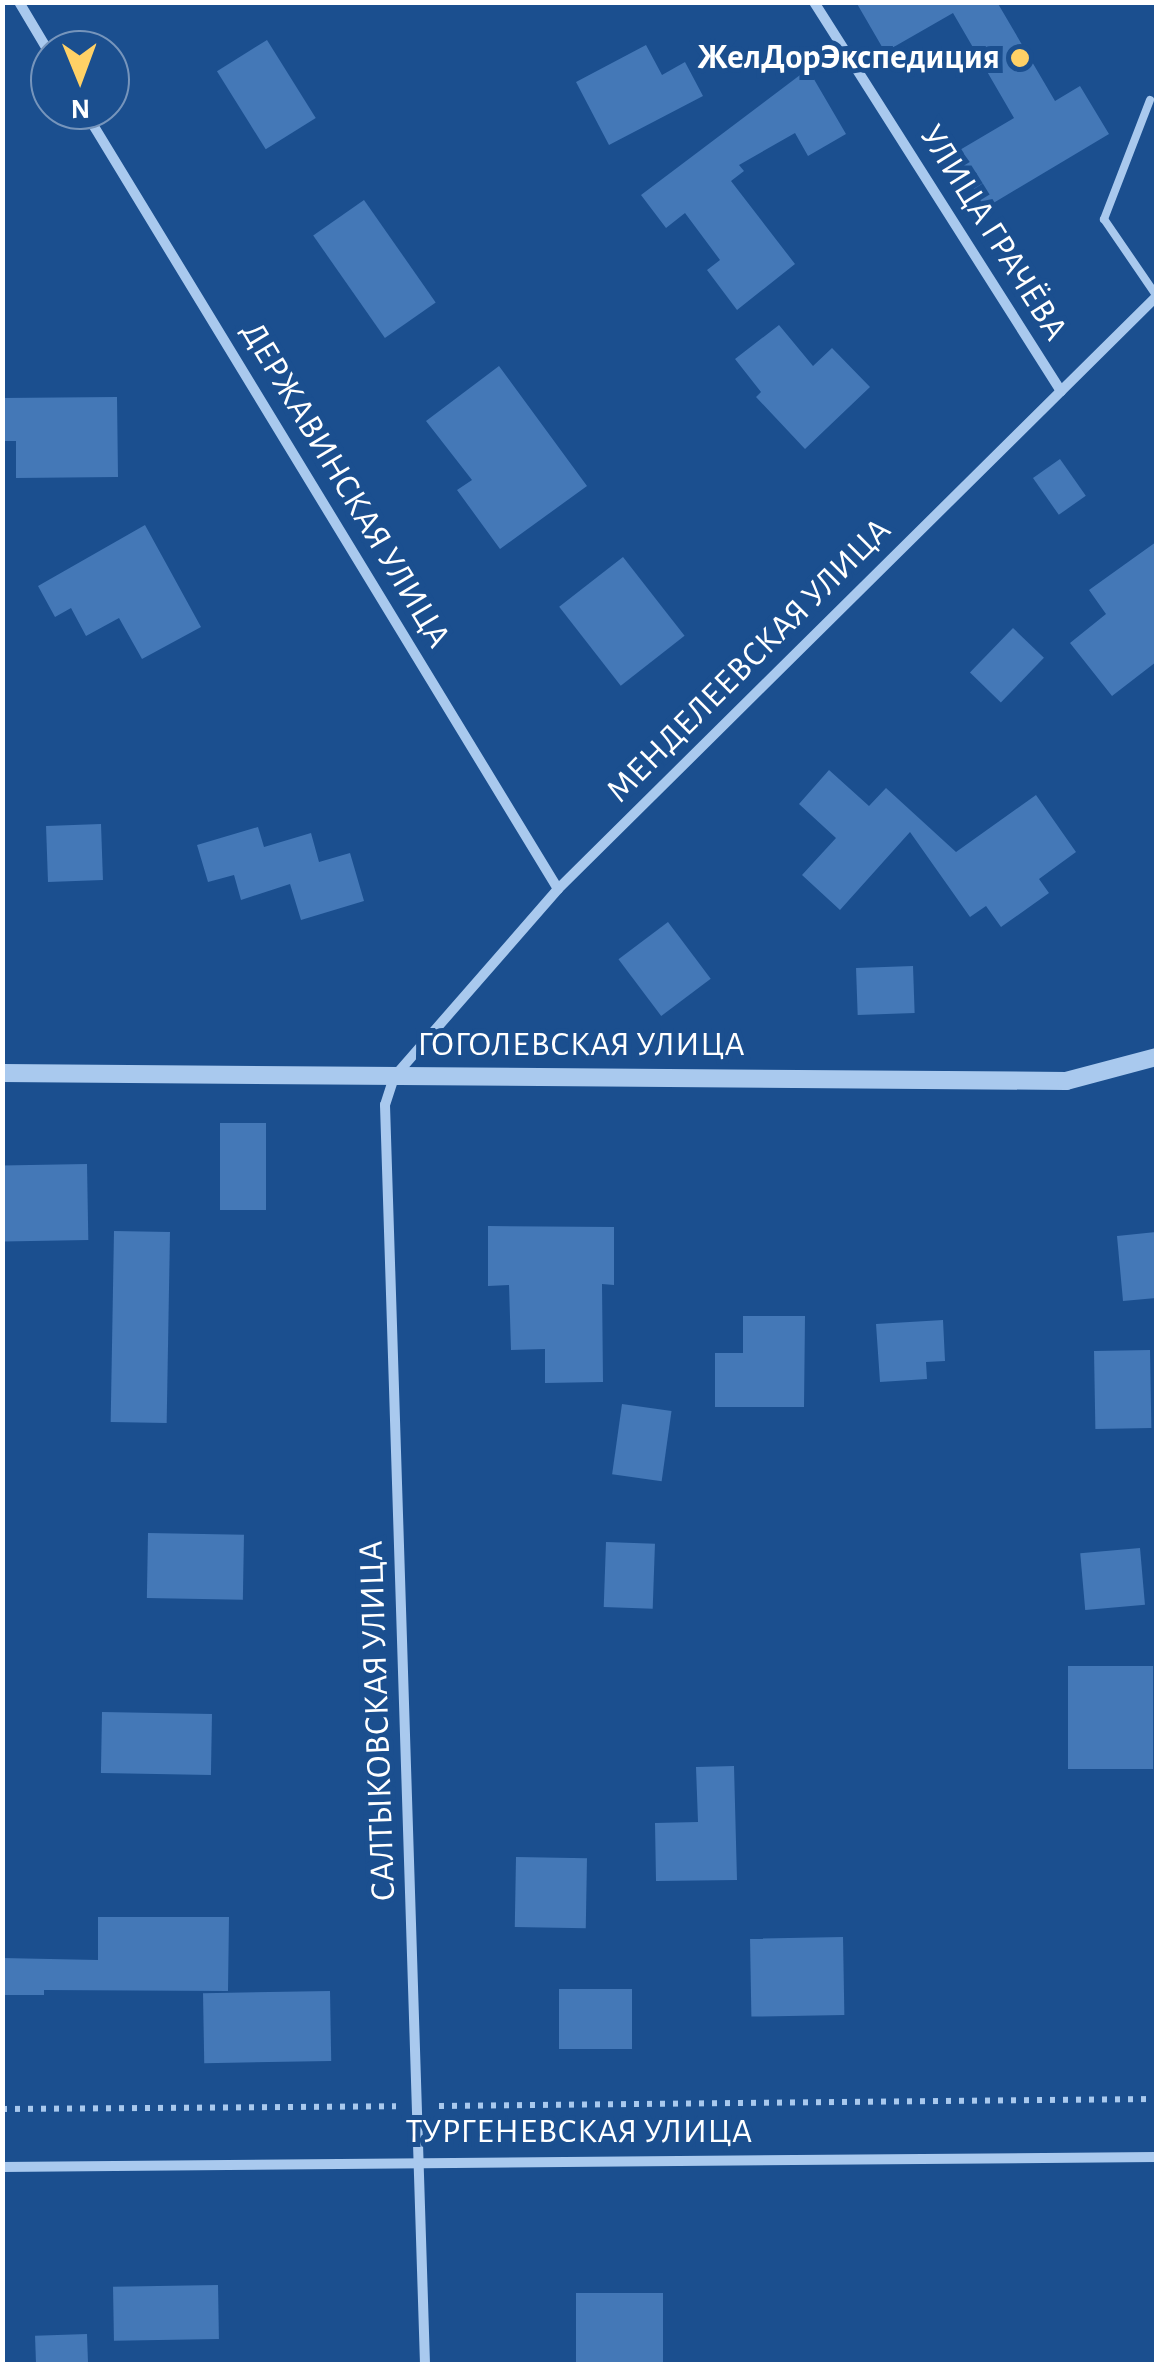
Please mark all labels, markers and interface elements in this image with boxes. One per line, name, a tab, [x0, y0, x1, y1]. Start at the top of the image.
north arrow	[30, 30, 130, 130]
place label: ЖелДорЭкспедиция	[697, 37, 1000, 79]
marker: ЖелДорЭкспедиция	[1009, 47, 1031, 69]
text: N	[71, 94, 90, 122]
street label: УЛИЦА ГРАЧЁВА	[910, 117, 1076, 349]
street label: ДЕРЖАВИНСКАЯ УЛИЦА	[231, 314, 459, 656]
street label: МЕНДЕЛЕЕВСКАЯ УЛИЦА	[598, 510, 900, 812]
street label: ГОГОЛЕВСКАЯ УЛИЦА	[417, 1024, 745, 1066]
street label: САЛТЫКОВСКАЯ УЛИЦА	[351, 1540, 405, 1902]
street label: ТУРГЕНЕВСКАЯ УЛИЦА	[406, 2111, 752, 2153]

